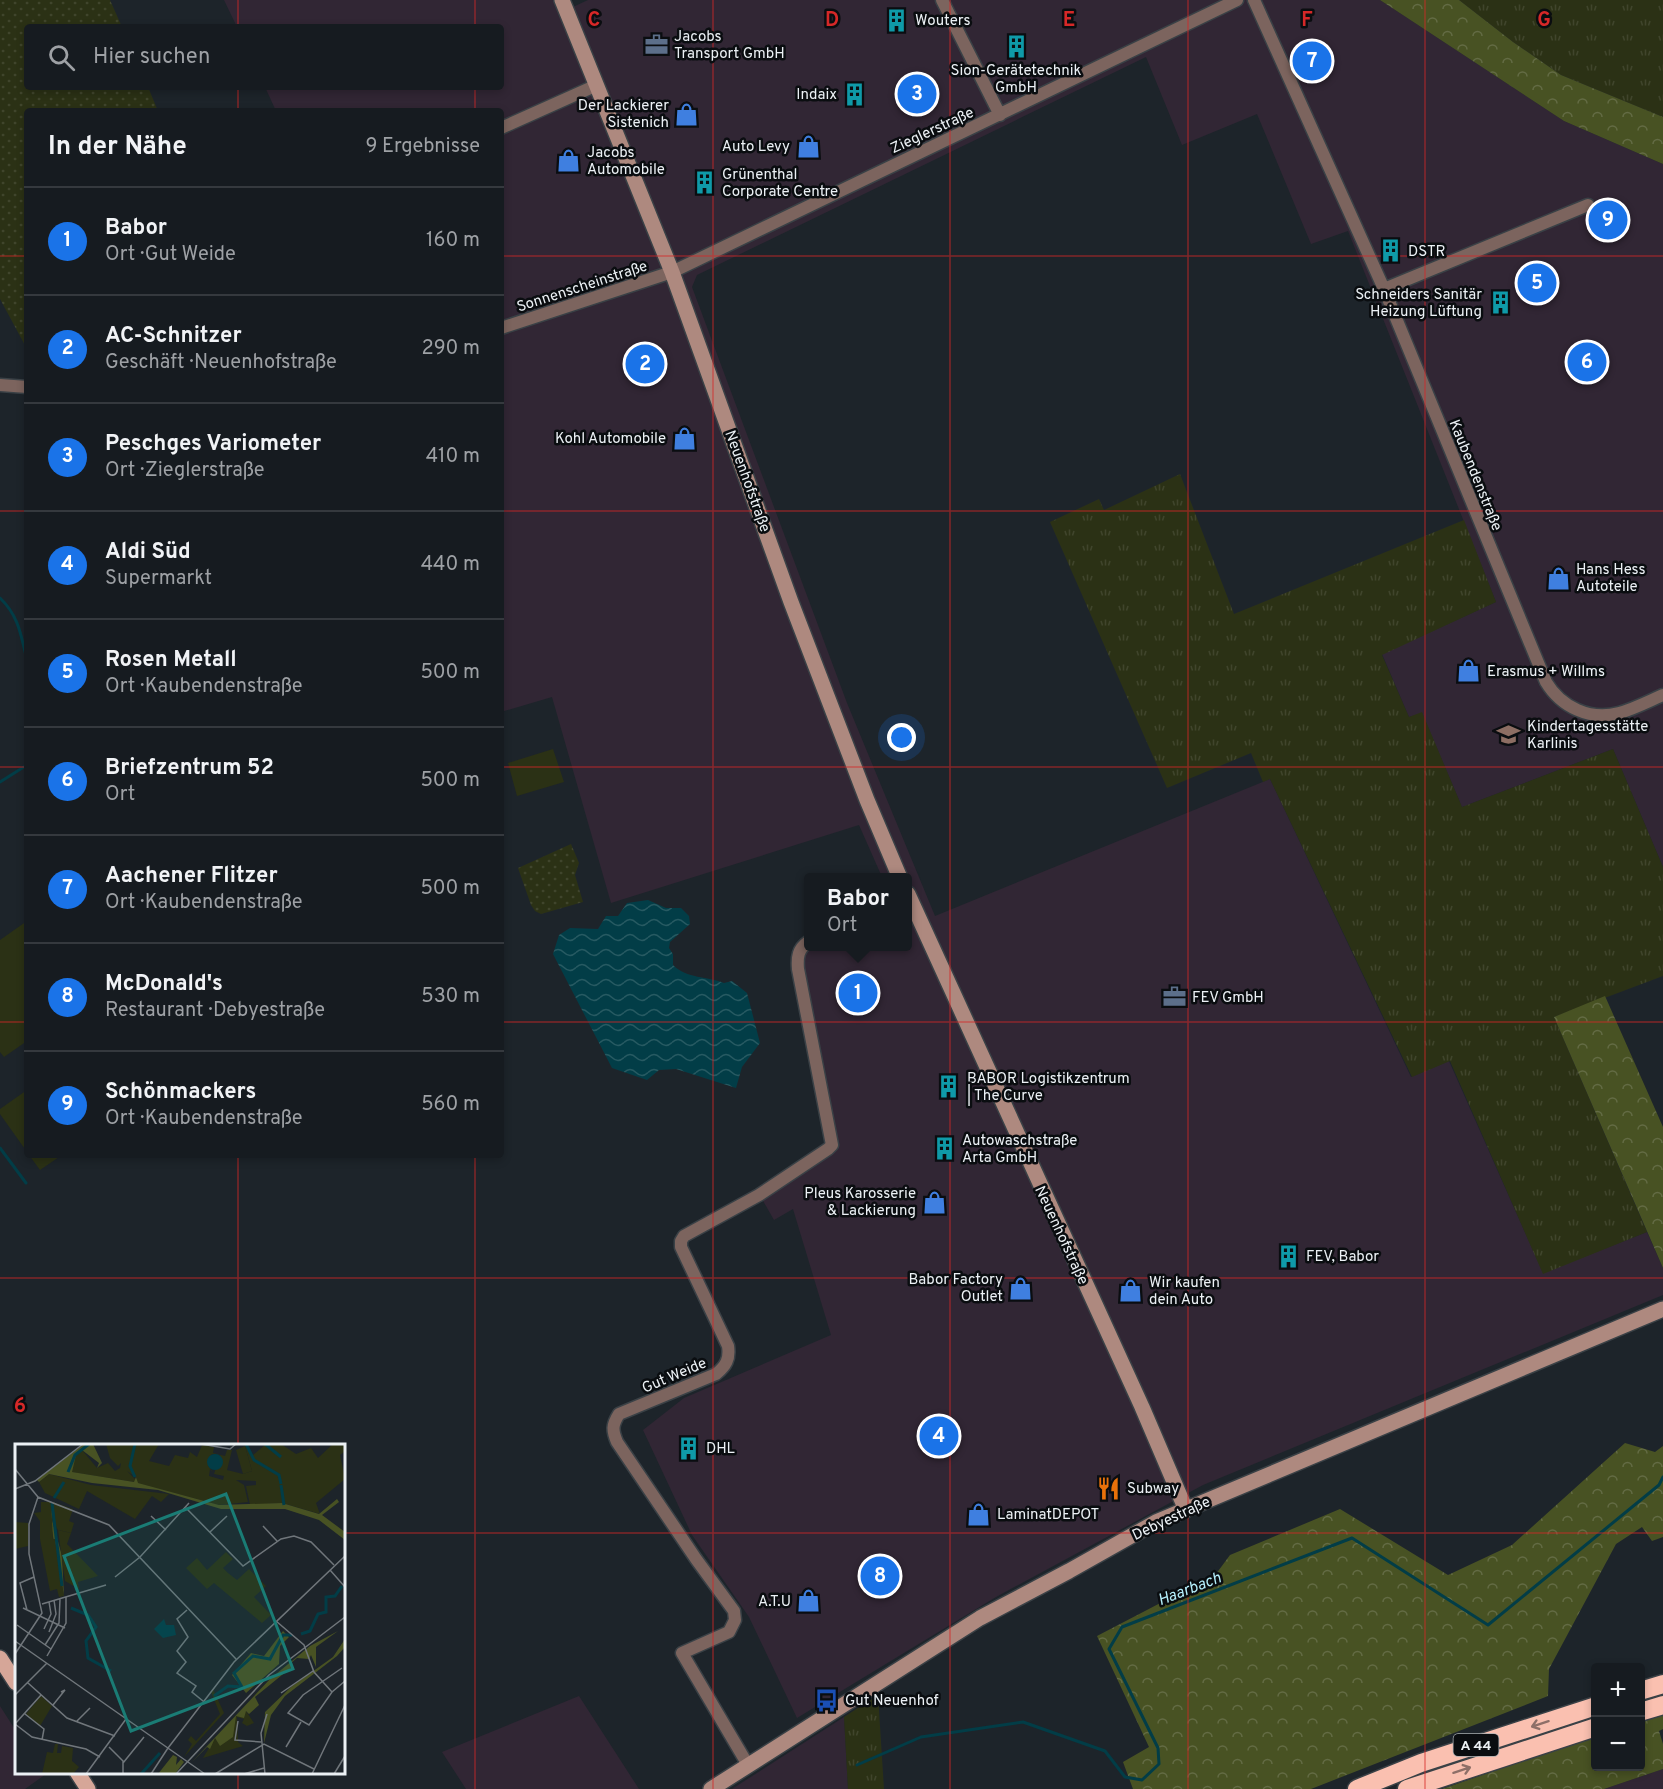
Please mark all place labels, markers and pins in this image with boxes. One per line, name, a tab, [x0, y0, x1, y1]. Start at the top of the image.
building icon: Wouters	[884, 7, 910, 33]
place label: Wouters	[915, 12, 971, 31]
place label: Jacobs Transport GmbH	[674, 28, 785, 64]
office icon: Jacobs Transport GmbH	[643, 32, 669, 58]
building icon: Sion-Gerätetechnik GmbH	[1003, 33, 1029, 59]
pin: 7	[1292, 38, 1332, 84]
place label: Sion-Gerätetechnik GmbH	[950, 62, 1082, 98]
pin: 3	[898, 72, 936, 116]
building icon: Indaix	[842, 81, 868, 107]
place label: Indaix	[796, 86, 837, 105]
place label: Der Lackierer Sistenich	[578, 97, 669, 133]
shop icon: Der Lackierer Sistenich	[674, 101, 700, 127]
shop icon: Auto Levy	[795, 133, 821, 159]
place label: Auto Levy	[722, 138, 790, 157]
place label: Jacobs Automobile	[587, 144, 665, 180]
shop icon: Jacobs Automobile	[556, 148, 582, 174]
place label: Grünenthal Corporate Centre	[722, 166, 838, 202]
building icon: Grünenthal Corporate Centre	[691, 170, 717, 196]
pin: 9	[1588, 198, 1628, 242]
building icon: DSTR	[1377, 238, 1403, 264]
place label: DSTR	[1408, 243, 1446, 262]
pin: 5	[1518, 260, 1556, 306]
place label: Schneiders Sanitär Heizung Lüftung	[1355, 286, 1482, 322]
building icon: Schneiders Sanitär Heizung Lüftung	[1487, 290, 1513, 316]
pin: 6	[1568, 340, 1606, 385]
pin: 2	[626, 342, 664, 386]
shop icon: Kohl Automobile	[671, 425, 697, 451]
place label: Kohl Automobile	[555, 430, 666, 449]
place label: Hans Hess Autoteile	[1576, 561, 1646, 597]
shop icon: Hans Hess Autoteile	[1545, 565, 1571, 591]
shop icon: Erasmus + Willms	[1456, 658, 1482, 684]
place label: Erasmus + Willms	[1487, 663, 1605, 682]
place label: Kindertagesstätte Karlinis	[1527, 718, 1648, 754]
school or university icon: Kindertagesstätte Karlinis	[1496, 722, 1522, 748]
pin: 1	[838, 970, 878, 1016]
office icon: FEV GmbH	[1161, 984, 1187, 1010]
place label: FEV GmbH	[1192, 989, 1264, 1008]
place label: BABOR Logistikzentrum | The Curve	[967, 1070, 1130, 1106]
building icon: BABOR Logistikzentrum | The Curve	[936, 1074, 962, 1100]
place label: Autowaschstraße Arta GmbH	[962, 1132, 1077, 1168]
building icon: Autowaschstraße Arta GmbH	[931, 1136, 957, 1162]
place label: Pleus Karosserie & Lackierung	[804, 1185, 916, 1221]
shop icon: Pleus Karosserie & Lackierung	[921, 1189, 947, 1215]
building icon: FEV, Babor	[1275, 1243, 1301, 1269]
place label: FEV, Babor	[1306, 1248, 1379, 1267]
place label: Babor Factory Outlet	[908, 1271, 1003, 1307]
place label: Wir kaufen dein Auto	[1149, 1274, 1220, 1310]
shop icon: Babor Factory Outlet	[1008, 1275, 1034, 1301]
shop icon: Wir kaufen dein Auto	[1118, 1278, 1144, 1304]
pin: 4	[920, 1414, 958, 1458]
building icon: DHL	[675, 1435, 701, 1461]
place label: DHL	[706, 1440, 735, 1459]
restaurant icon: Subway	[1096, 1475, 1122, 1501]
place label: Subway	[1127, 1480, 1179, 1499]
shop icon: LaminatDEPOT	[966, 1501, 992, 1527]
place label: LaminatDEPOT	[997, 1506, 1099, 1525]
pin: 8	[860, 1554, 900, 1598]
shop icon: A.T.U	[796, 1588, 822, 1614]
place label: A.T.U	[758, 1593, 791, 1612]
bus stop icon: Gut Neuenhof	[814, 1687, 840, 1713]
place label: Gut Neuenhof	[845, 1692, 939, 1711]

